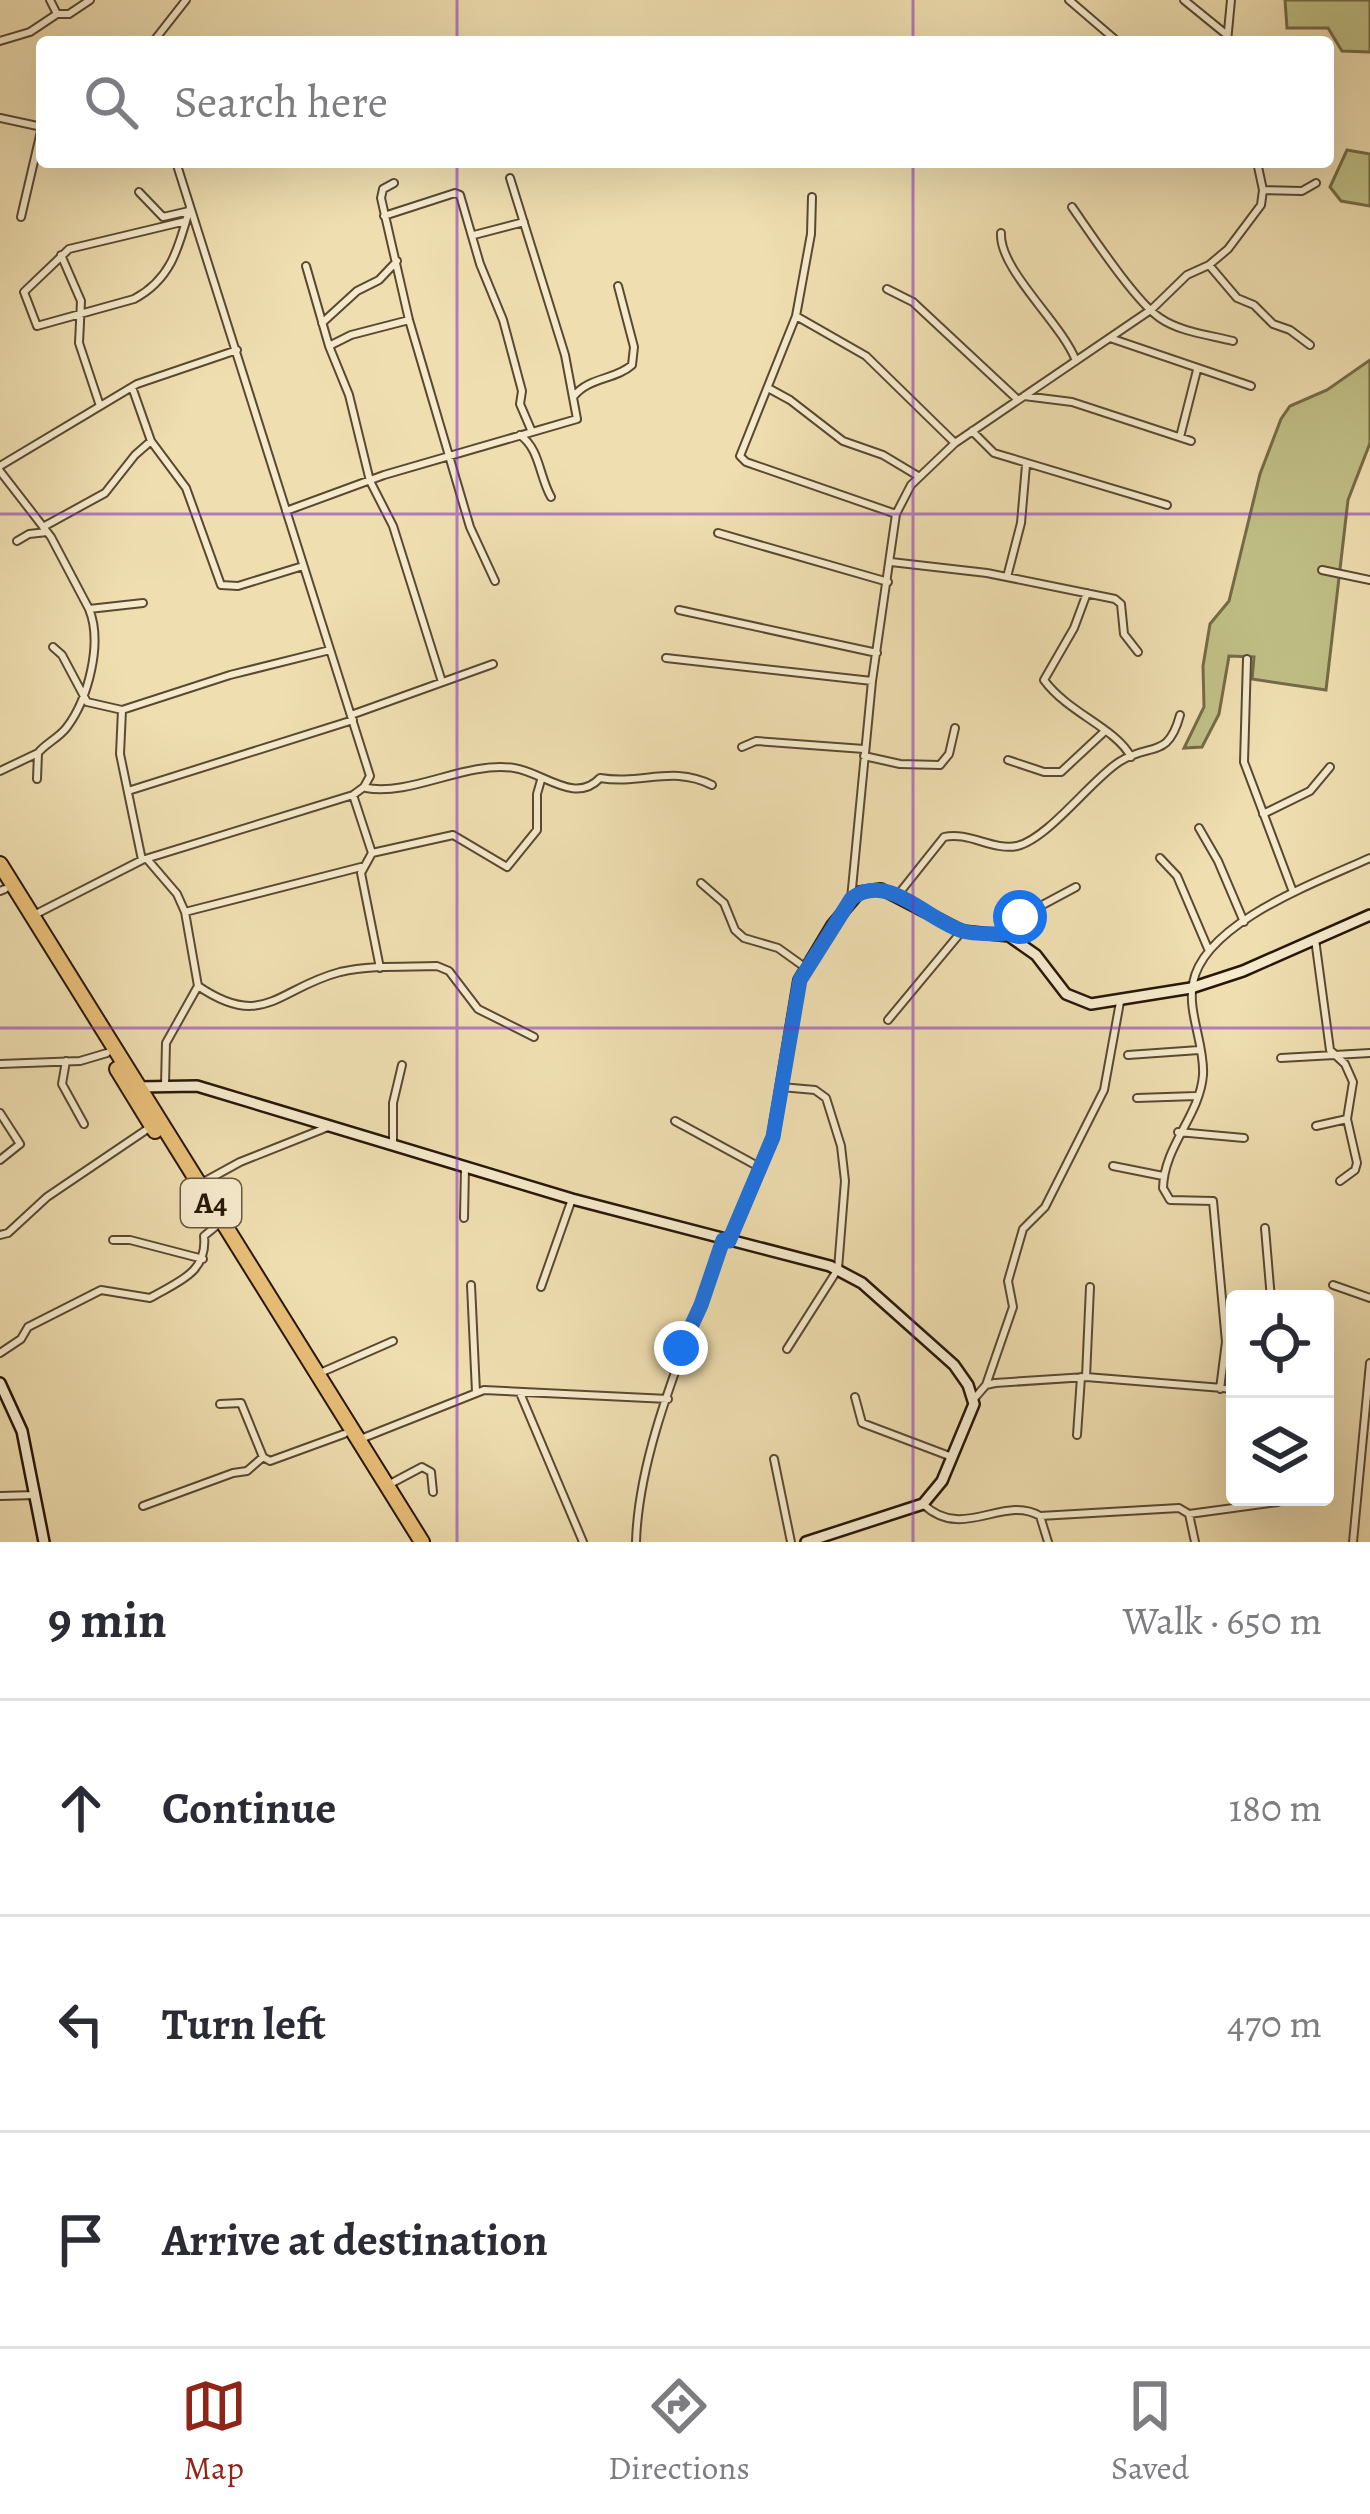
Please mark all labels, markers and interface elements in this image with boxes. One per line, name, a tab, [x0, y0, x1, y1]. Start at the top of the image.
search box	[36, 36, 1334, 168]
icon: search	[78, 69, 144, 135]
text: Search here	[174, 71, 388, 133]
route start	[993, 890, 1047, 944]
road number: A4	[181, 1179, 241, 1227]
map controls	[1226, 1290, 1334, 1506]
button: locate	[1226, 1290, 1334, 1398]
route end	[654, 1321, 708, 1375]
button: layers	[1226, 1398, 1334, 1506]
text: 9 min	[48, 1585, 167, 1655]
text: Walk · 650 m	[1123, 1594, 1322, 1647]
icon: ahead	[48, 1775, 114, 1841]
text: Continue	[162, 1777, 336, 1839]
text: 180 m	[1229, 1781, 1322, 1834]
icon: left	[48, 1991, 114, 2057]
text: Turn left	[162, 1993, 326, 2055]
text: 470 m	[1227, 1997, 1322, 2050]
icon: arrive	[48, 2207, 114, 2273]
text: Arrive at destination	[162, 2209, 548, 2271]
tab: Map	[181, 2373, 247, 2490]
tab: Directions	[608, 2373, 750, 2490]
tab: Saved	[1111, 2373, 1189, 2490]

